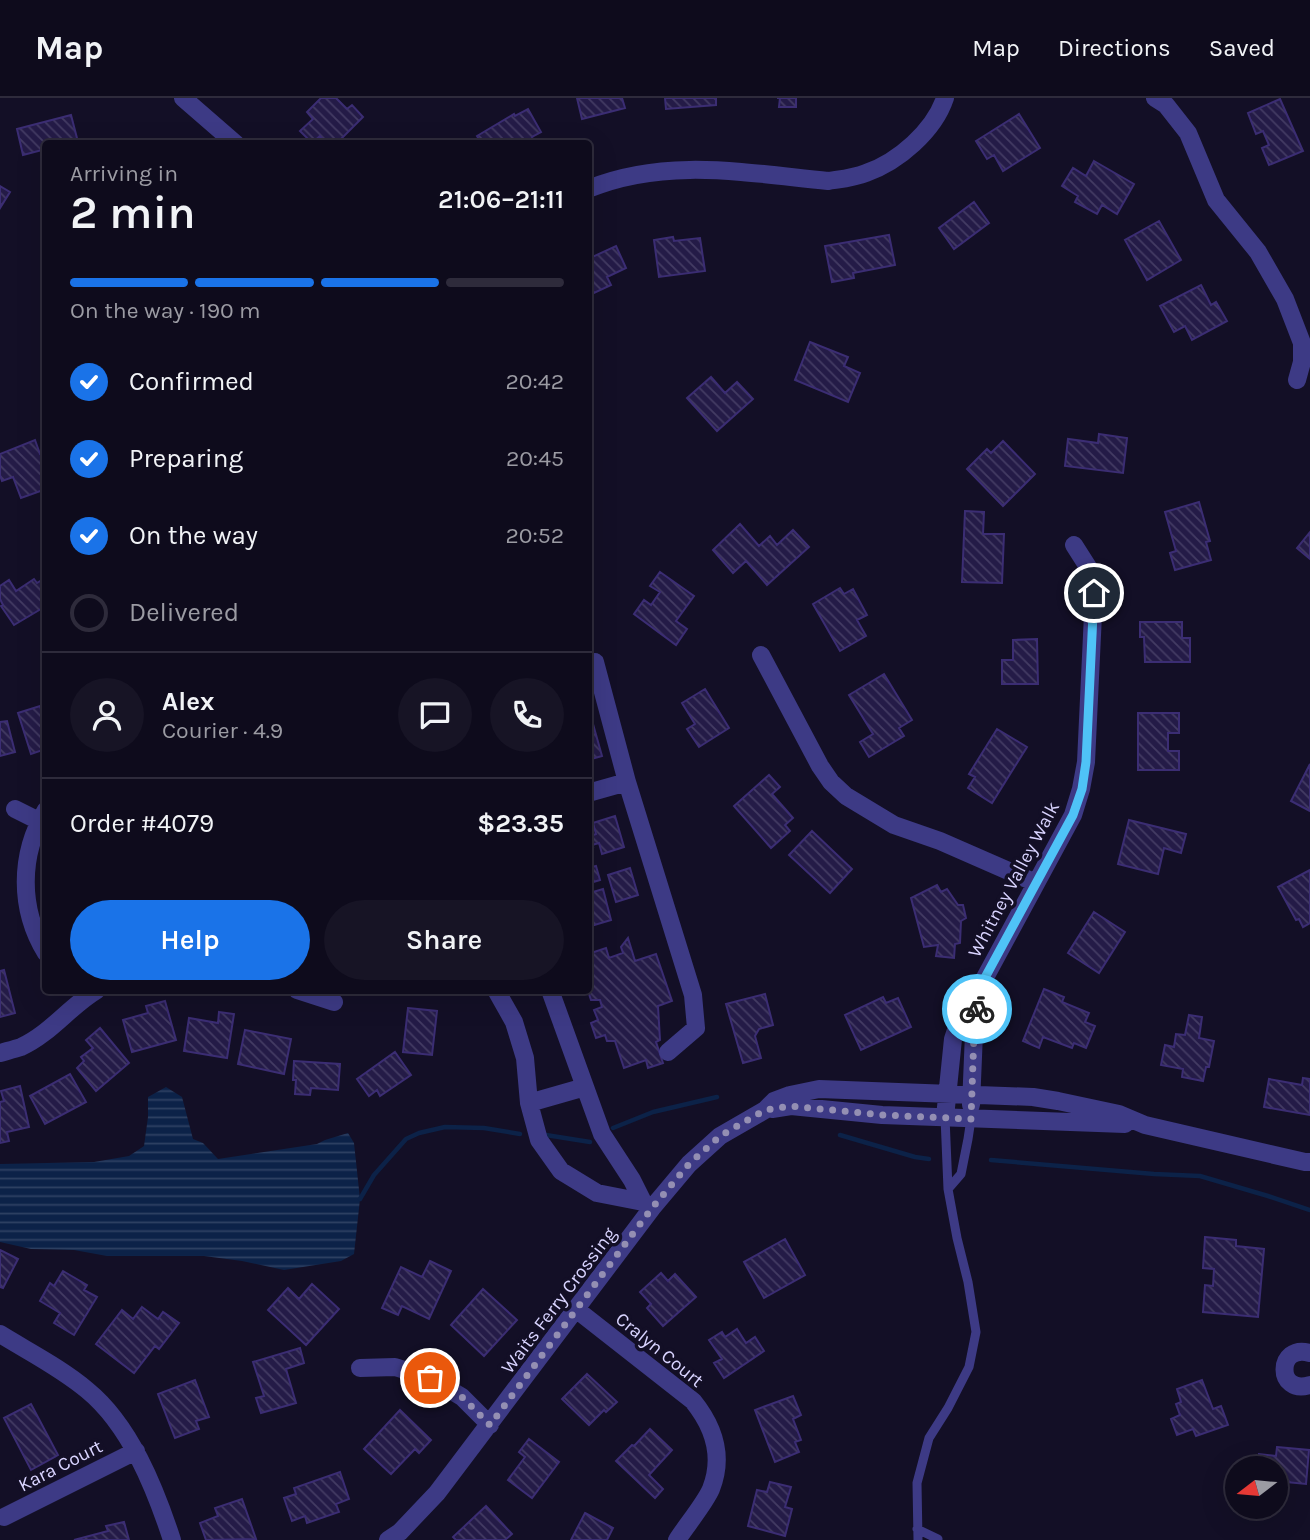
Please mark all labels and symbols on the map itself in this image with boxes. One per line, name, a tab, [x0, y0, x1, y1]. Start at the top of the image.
pin	[1064, 563, 1124, 623]
street label: Whitney Valley Walk	[964, 798, 1064, 961]
courier	[942, 974, 1012, 1044]
street label: Waits Ferry Crossing	[497, 1223, 621, 1378]
street label: Cralyn Court	[611, 1308, 708, 1392]
pin	[400, 1348, 460, 1408]
street label: Kara Court	[15, 1435, 106, 1496]
north arrow	[1225, 1456, 1288, 1519]

